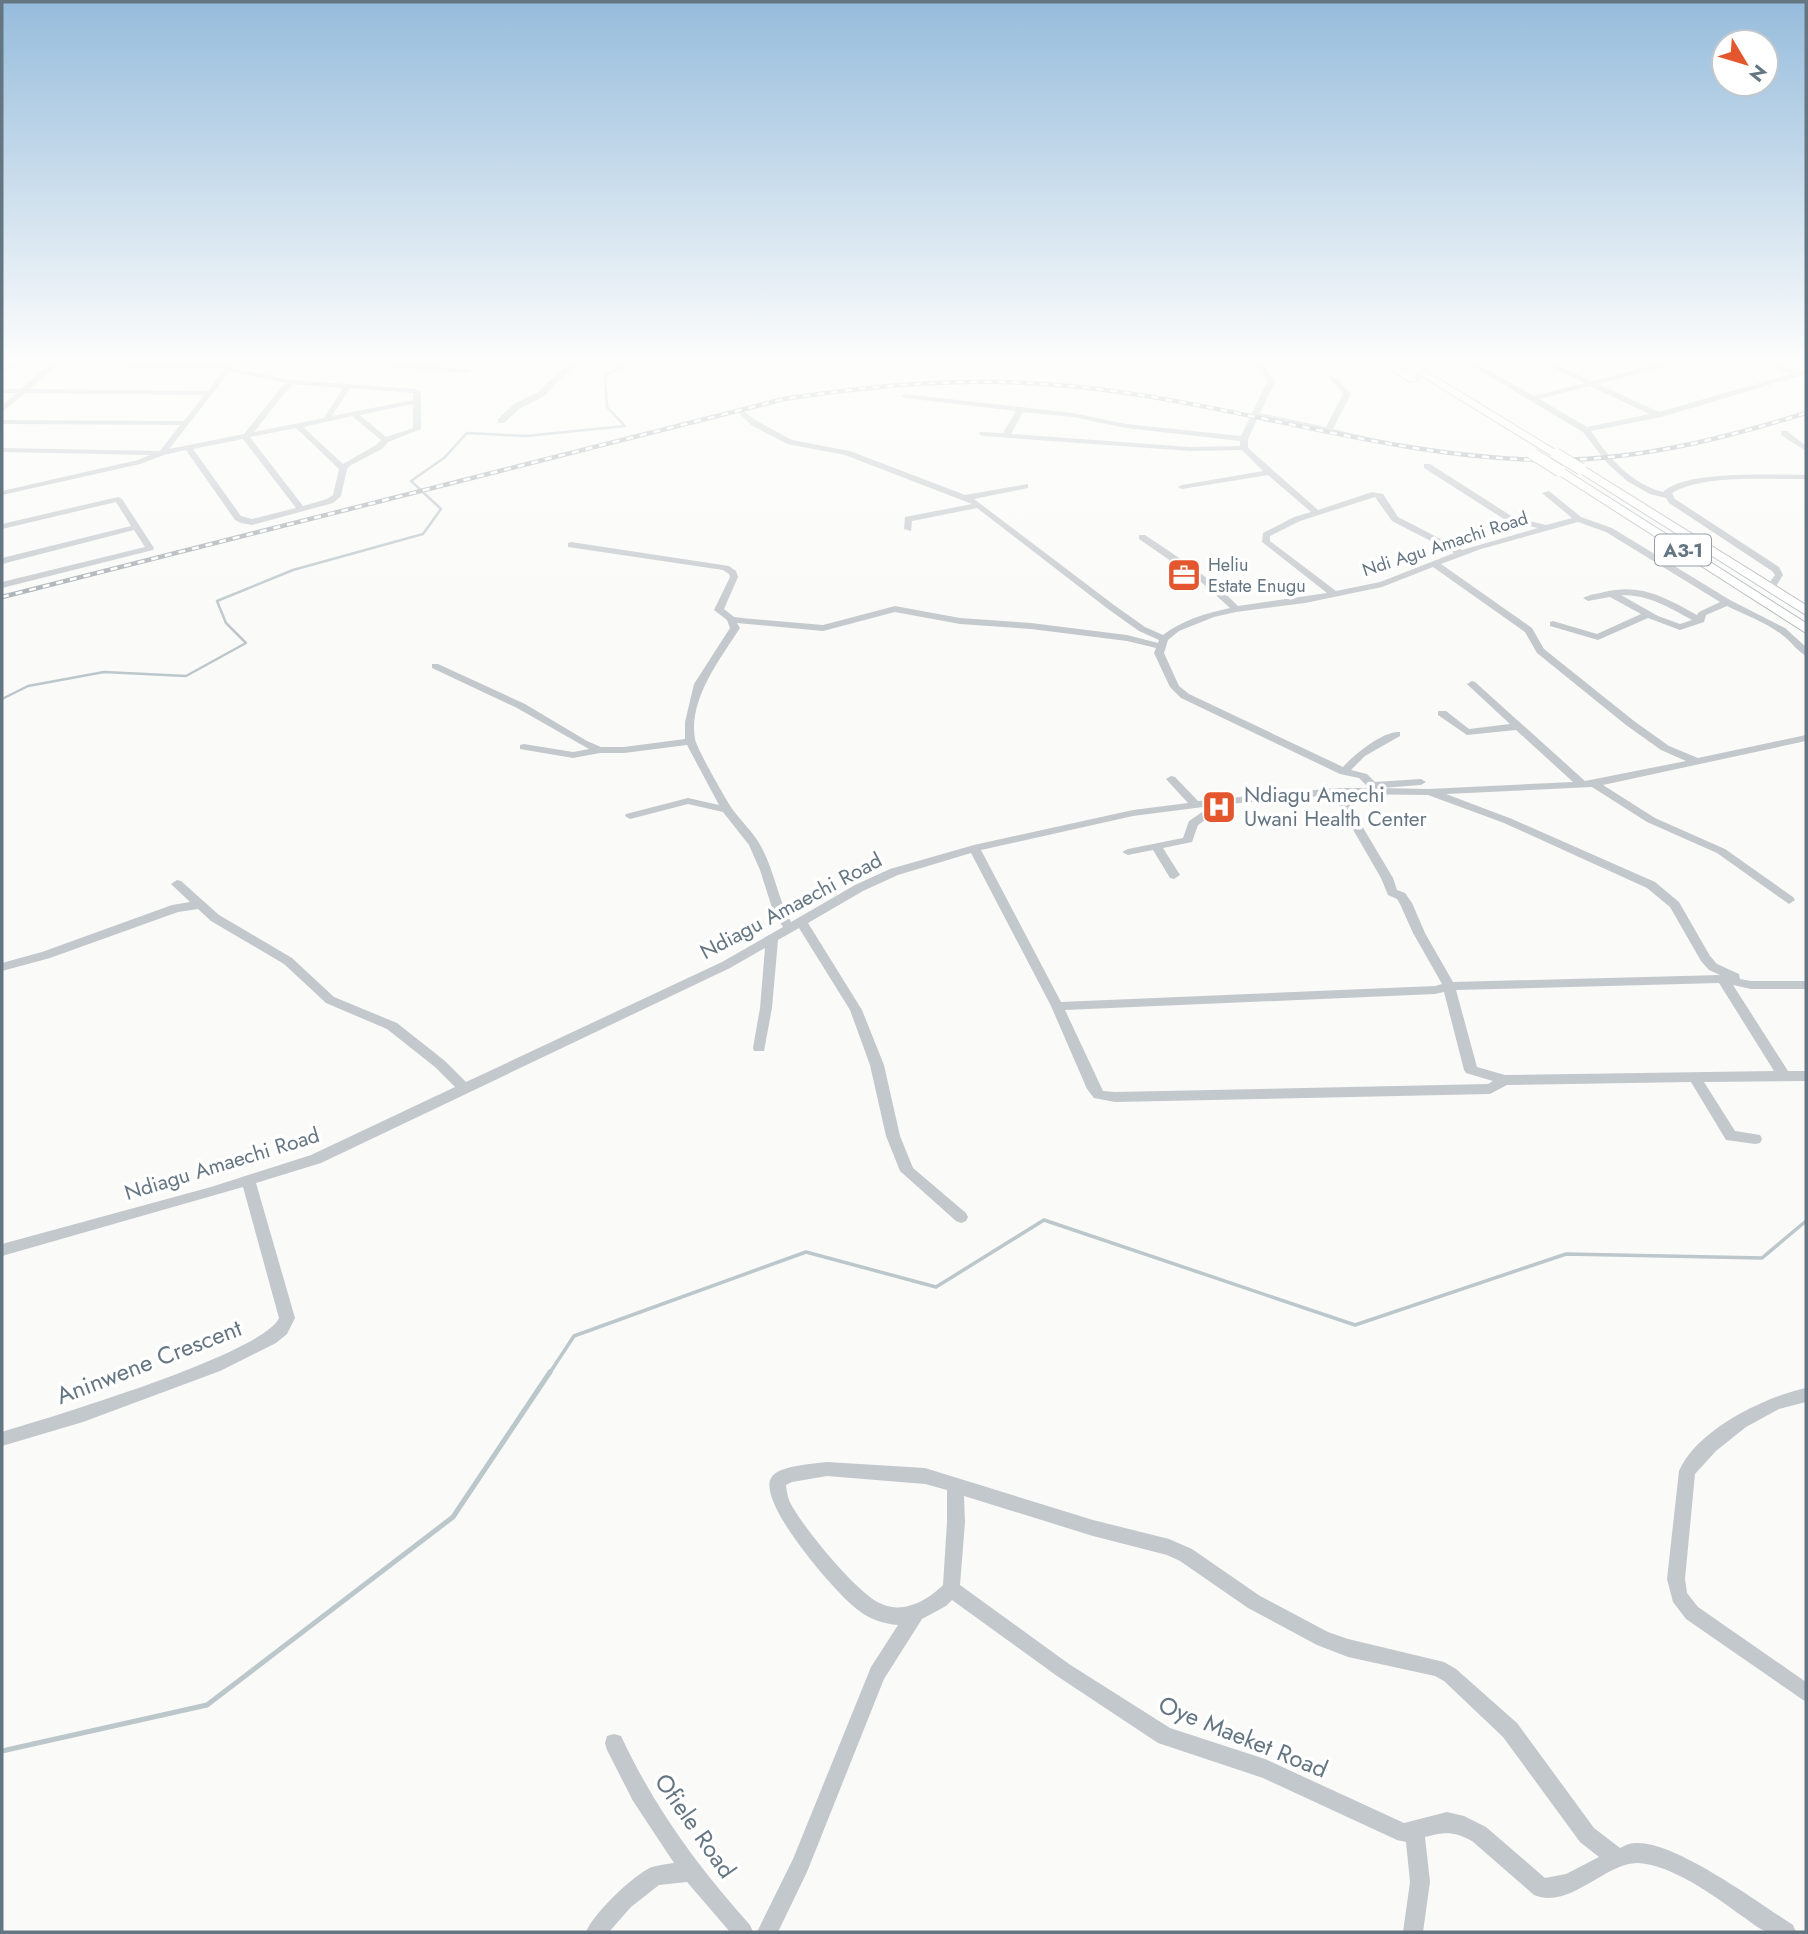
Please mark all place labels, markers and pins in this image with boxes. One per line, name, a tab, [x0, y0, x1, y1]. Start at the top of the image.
place label: Heliu Estate Enugu	[1208, 552, 1306, 599]
office icon: Heliu Estate Enugu	[1165, 556, 1203, 594]
place label: Ndiagu Amechi Uwani Health Center	[1244, 780, 1428, 834]
hospital icon: Ndiagu Amechi Uwani Health Center	[1200, 788, 1238, 826]

